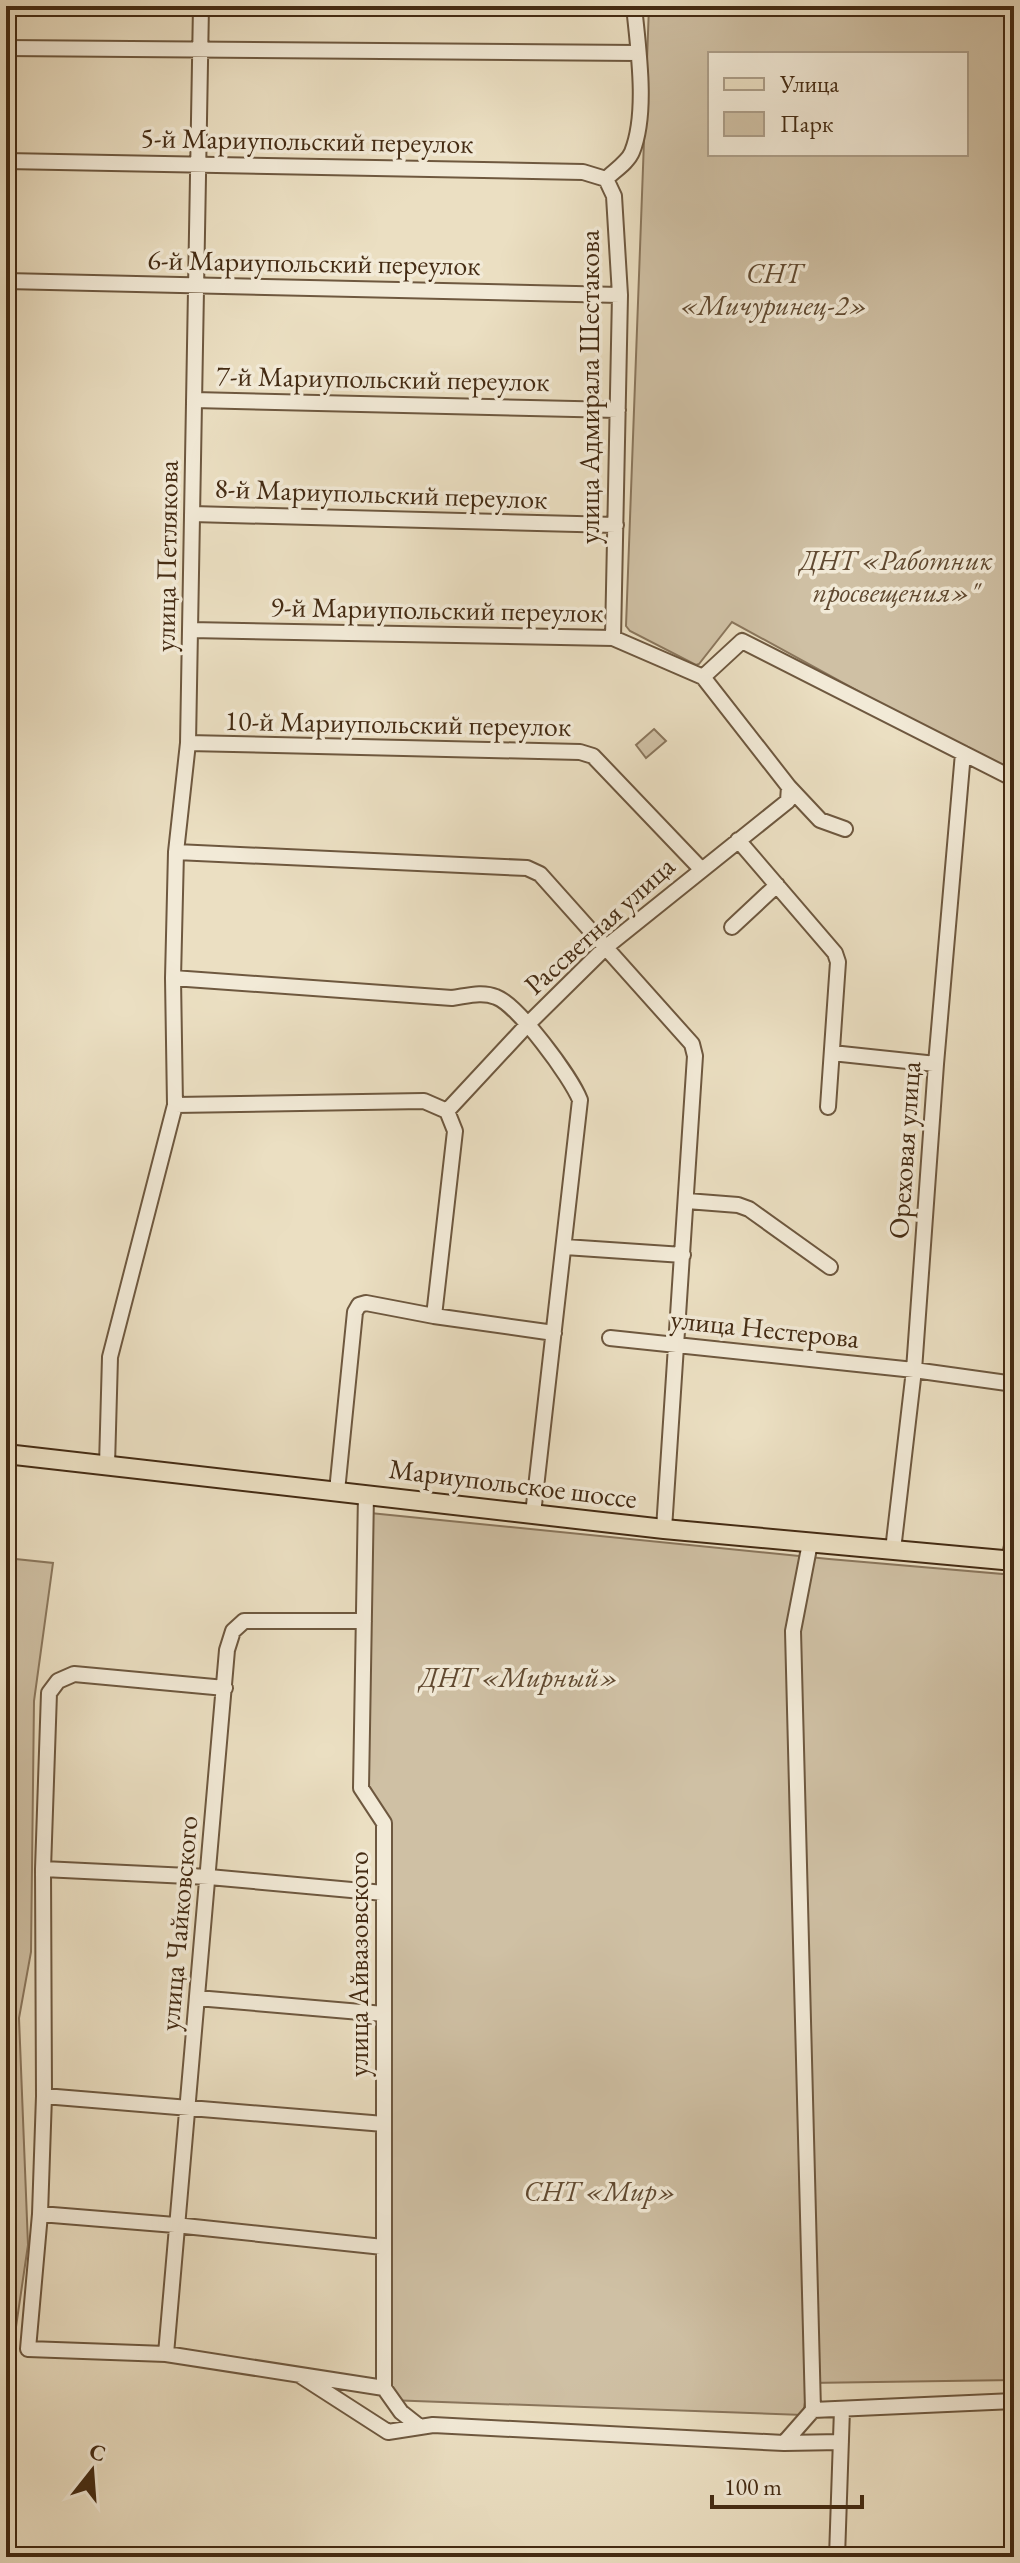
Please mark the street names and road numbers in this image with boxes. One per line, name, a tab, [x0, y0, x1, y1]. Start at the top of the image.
street label: 5-й Мариупольский переулок	[140, 119, 474, 161]
street label: улица Адмирала Шестакова	[571, 229, 607, 544]
street label: 6-й Мариупольский переулок	[147, 241, 481, 283]
street label: 7-й Мариупольский переулок	[216, 357, 550, 399]
street label: улица Петлякова	[146, 459, 186, 652]
street label: 8-й Мариупольский переулок	[214, 469, 548, 517]
street label: 9-й Мариупольский переулок	[270, 588, 604, 630]
street label: 10-й Мариупольский переулок	[224, 702, 572, 744]
street label: Рассветная улица	[516, 847, 682, 1002]
street label: Ореховая улица	[880, 1059, 928, 1240]
street label: улица Нестерова	[669, 1300, 862, 1356]
street label: Мариупольское шоссе	[387, 1450, 639, 1516]
street label: улица Чайковского	[151, 1814, 205, 2032]
street label: улица Айвазовского	[340, 1851, 376, 2077]

